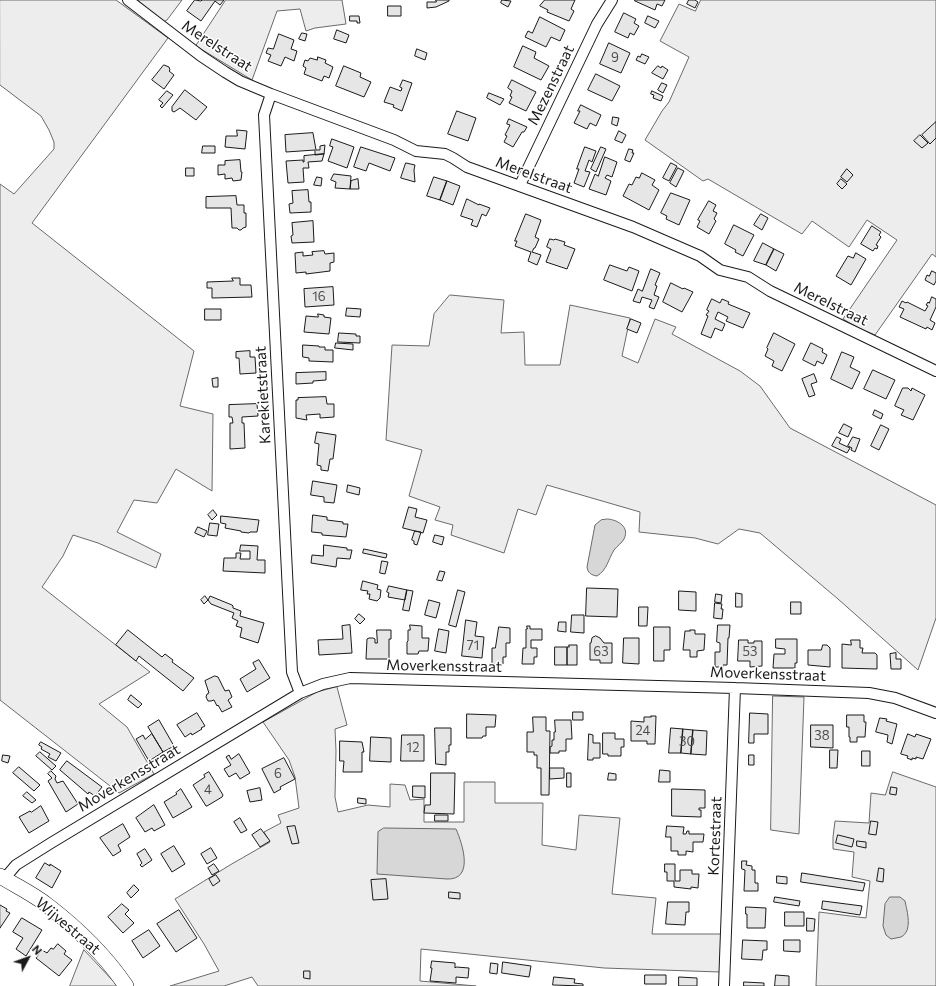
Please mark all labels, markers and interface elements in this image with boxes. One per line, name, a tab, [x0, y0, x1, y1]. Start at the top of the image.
street label: Merelstraat	[178, 17, 256, 75]
street label: Mezenstraat	[524, 42, 578, 128]
house number: 9	[611, 50, 619, 66]
street label: Merelstraat	[493, 153, 575, 197]
street label: Merelstraat	[791, 278, 871, 330]
house number: 16	[312, 289, 326, 305]
street label: Karekietstraat	[251, 346, 275, 444]
house number: 71	[467, 638, 479, 654]
house number: 63	[593, 644, 609, 660]
house number: 53	[743, 644, 757, 660]
street label: Moverkensstraat	[386, 656, 502, 676]
street label: Moverkensstraat	[710, 663, 826, 685]
house number: 24	[636, 723, 650, 739]
house number: 38	[814, 728, 830, 744]
house number: 30	[679, 734, 695, 750]
street label: Moverkensstraat	[75, 740, 183, 816]
house number: 12	[407, 740, 419, 756]
house number: 6	[274, 766, 282, 782]
house number: 4	[204, 782, 212, 798]
street label: Kortestraat	[705, 796, 725, 876]
street label: Wijvestraat	[32, 894, 104, 958]
north arrow	[8, 938, 48, 978]
text: N	[30, 942, 45, 957]

